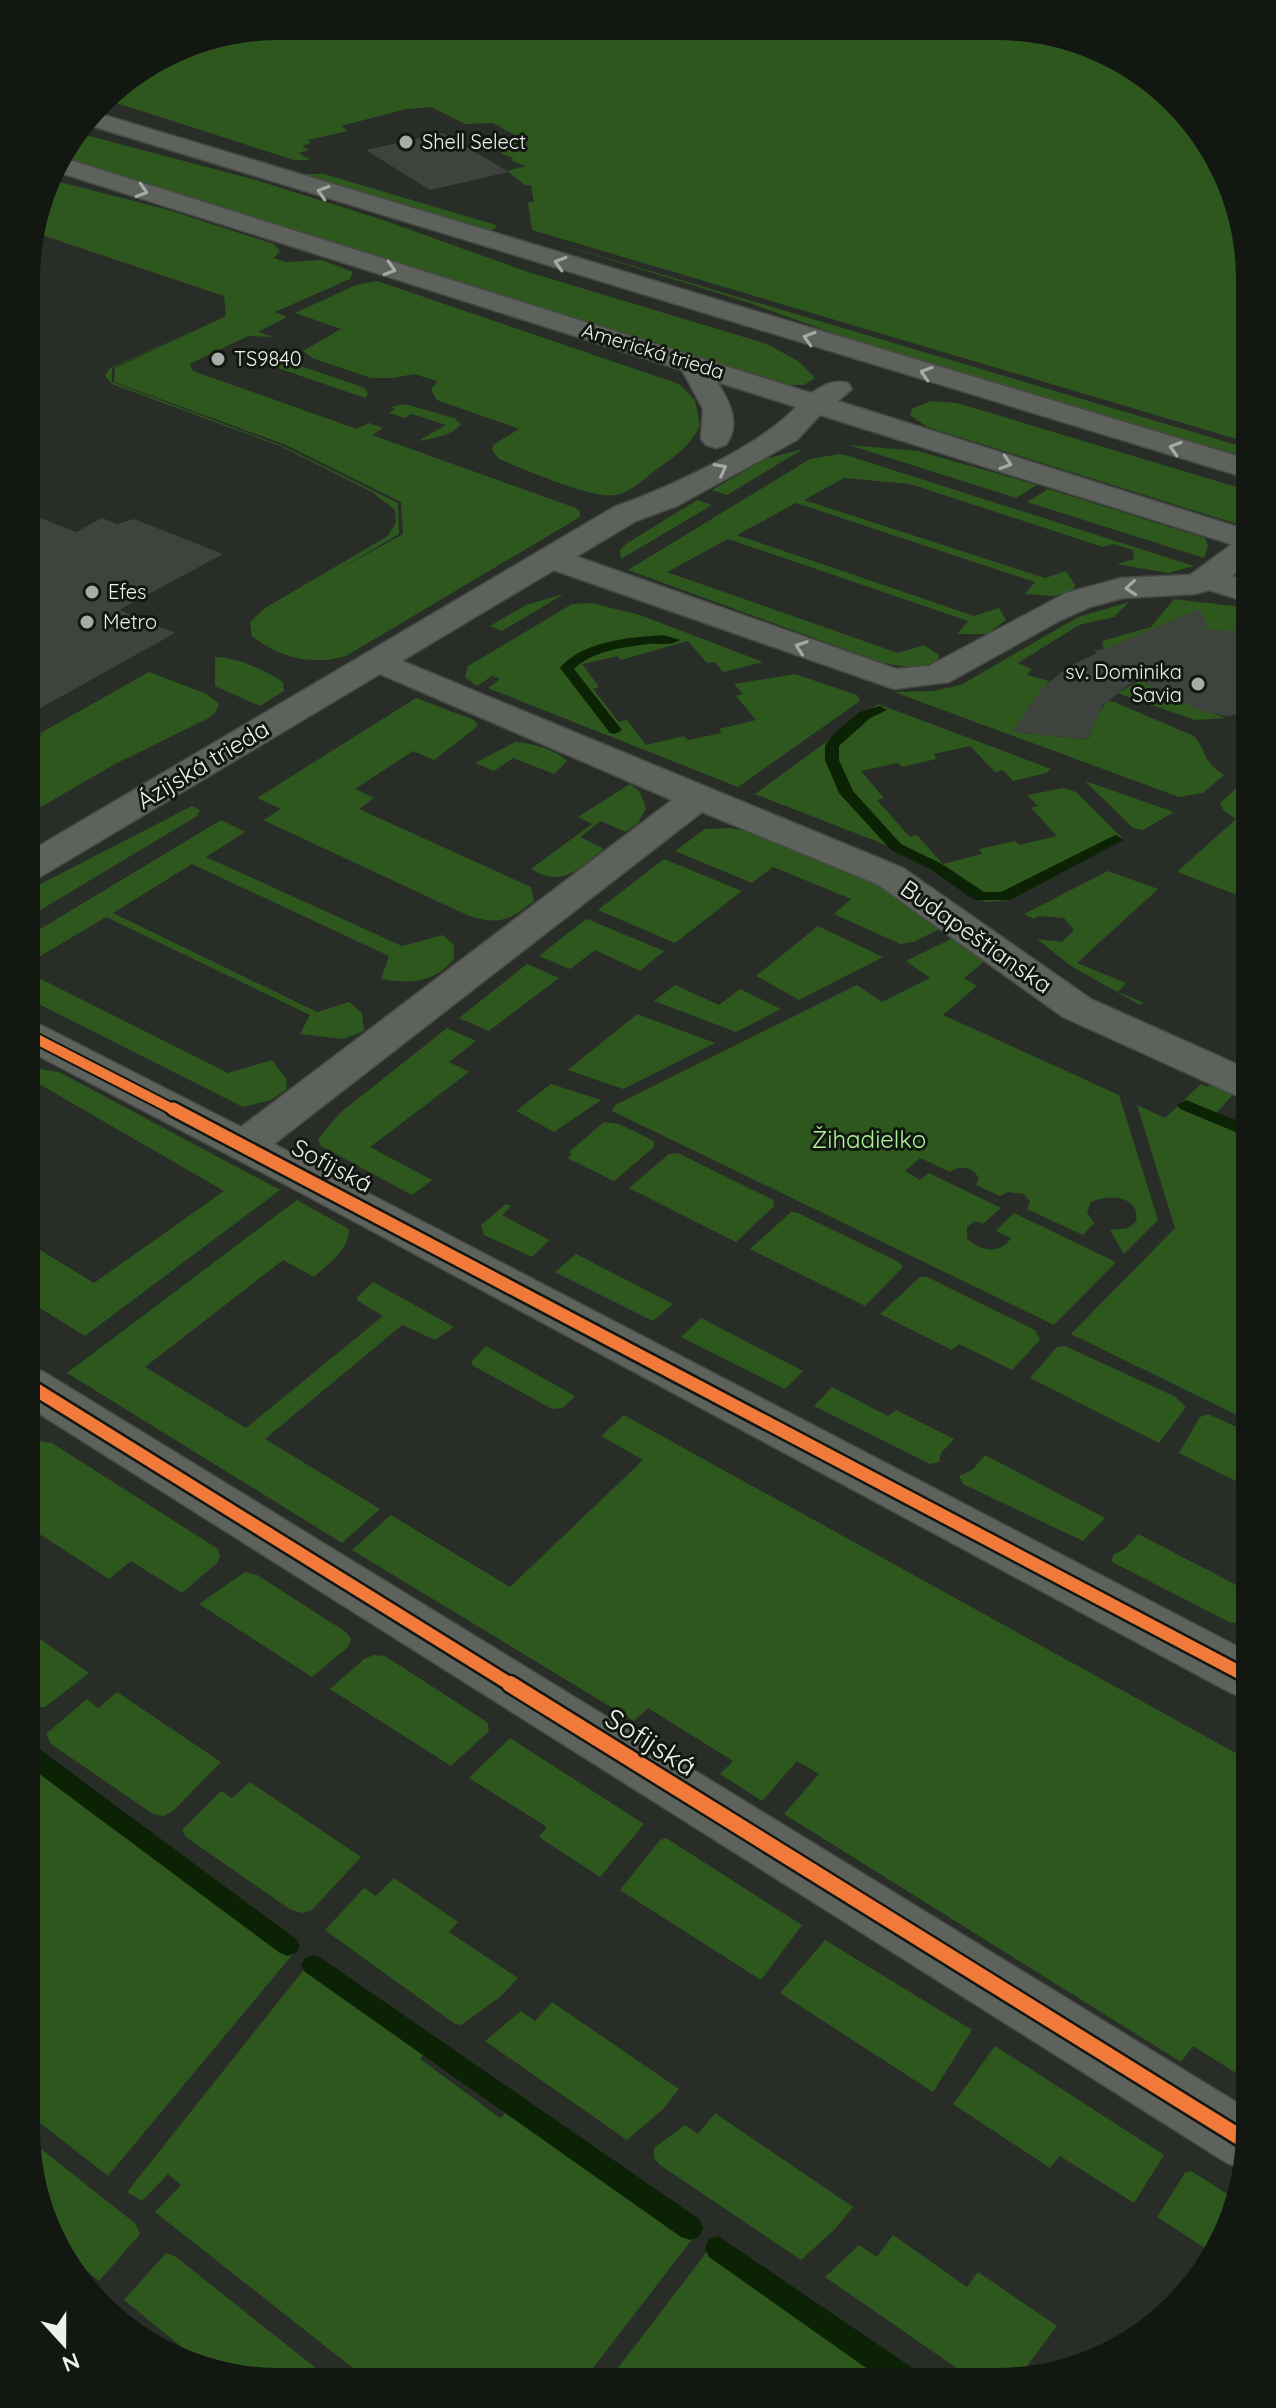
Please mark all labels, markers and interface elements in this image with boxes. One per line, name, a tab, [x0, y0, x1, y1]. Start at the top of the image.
place label: Shell Select	[422, 129, 526, 154]
marker: Shell Select	[397, 133, 415, 151]
one-way arrow	[135, 181, 149, 197]
one-way arrow	[317, 185, 331, 201]
one-way arrow	[554, 256, 568, 272]
one-way arrow	[383, 259, 397, 275]
street label: Americká trieda	[579, 317, 727, 384]
one-way arrow	[803, 331, 817, 347]
place label: TS9840	[234, 346, 302, 371]
marker: TS9840	[209, 350, 227, 368]
one-way arrow	[920, 366, 934, 382]
one-way arrow	[1169, 441, 1183, 457]
one-way arrow	[998, 454, 1012, 470]
one-way arrow	[712, 464, 727, 479]
place label: Efes	[108, 579, 147, 604]
one-way arrow	[1124, 579, 1137, 596]
marker: Efes	[83, 583, 101, 601]
place label: Metro	[103, 609, 157, 634]
marker: Metro	[78, 613, 96, 631]
one-way arrow	[794, 641, 808, 657]
place label: sv. Dominika Savia	[1065, 659, 1182, 707]
marker: sv. Dominika Savia	[1189, 675, 1207, 693]
street label: Ázijská trieda	[131, 713, 274, 815]
street label: Budapeštianska	[895, 873, 1058, 1000]
park label: Žihadielko	[812, 1124, 926, 1154]
street label: Sofijská	[287, 1132, 378, 1199]
street label: Sofijská	[599, 1700, 703, 1783]
north arrow	[24, 2304, 104, 2384]
text: N	[59, 2347, 84, 2379]

